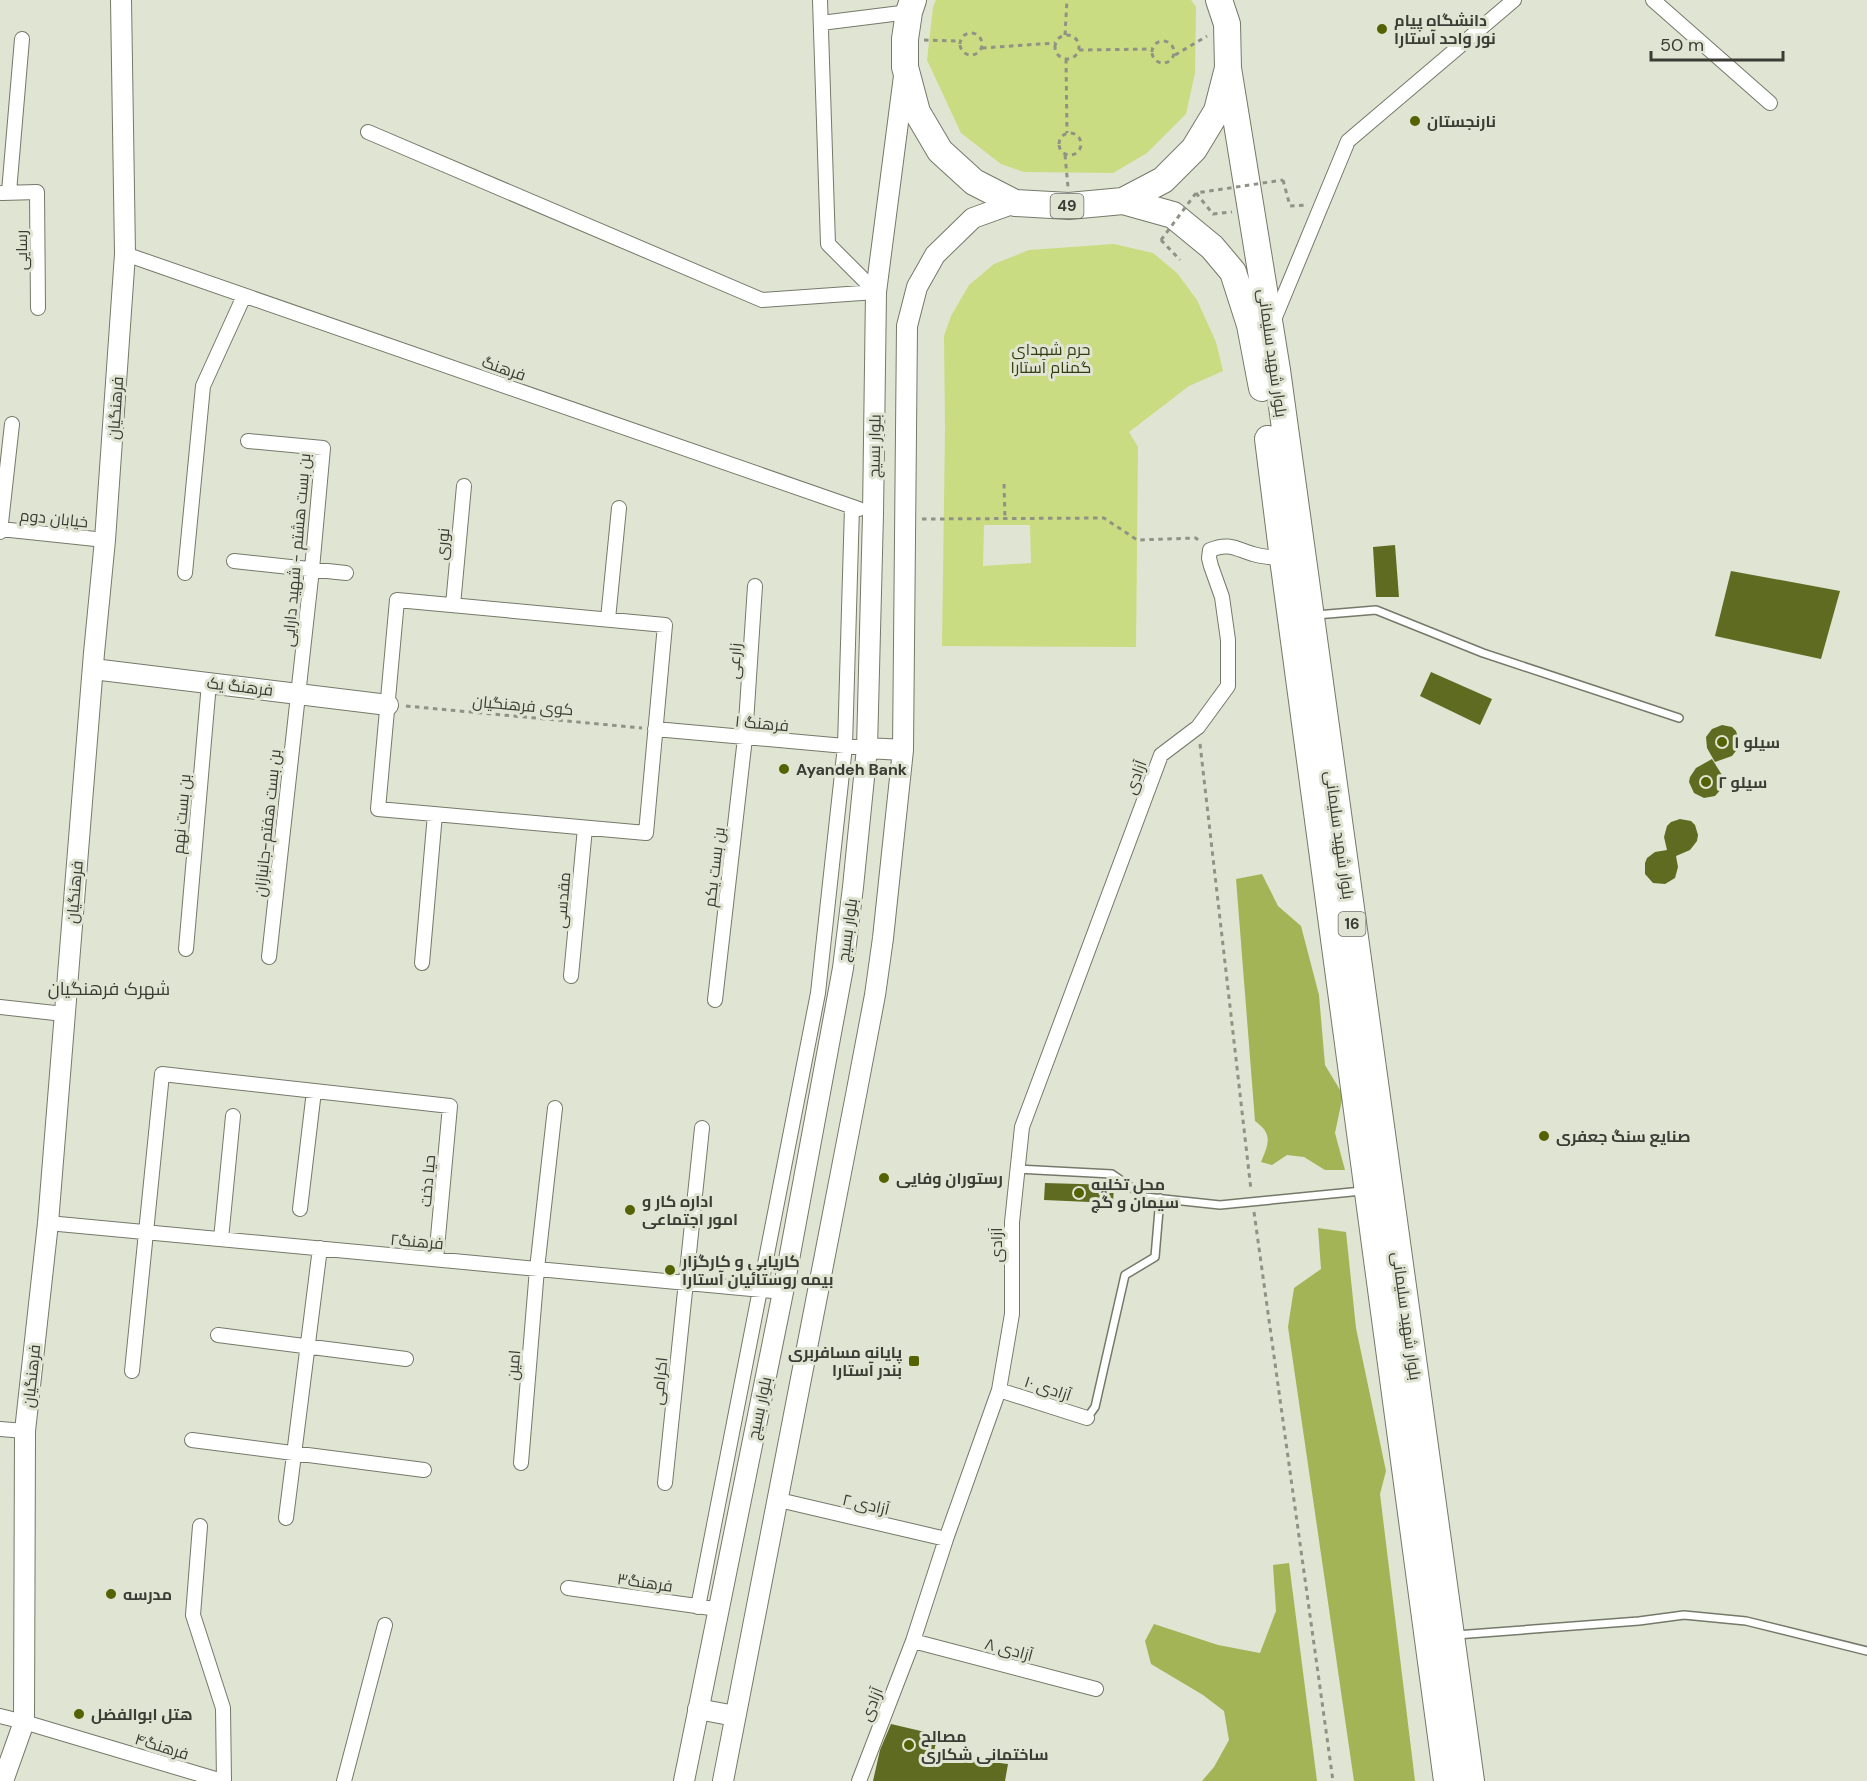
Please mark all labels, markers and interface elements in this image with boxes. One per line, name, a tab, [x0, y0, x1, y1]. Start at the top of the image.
place label: دانشگاه پیام نور واحد آستارا	[1394, 10, 1496, 49]
marker: دانشگاه پیام نور واحد آستارا	[1375, 22, 1389, 36]
scale bar	[1651, 24, 1783, 62]
text: 50 m	[1660, 33, 1704, 57]
place label: نارنجستان	[1427, 111, 1496, 132]
marker: نارنجستان	[1408, 114, 1422, 128]
road number: 49	[1050, 194, 1084, 218]
street label: رسایی	[11, 230, 32, 270]
street label: بلوار شهید سلیمانی	[1253, 288, 1292, 419]
park label: حرم شهدای گمنام آستارا	[1011, 339, 1091, 379]
street label: فرهنگ	[479, 351, 529, 386]
street label: فرهنگیان	[103, 376, 128, 440]
street label: بلوار بسیج	[863, 414, 887, 478]
street label: بن بست هشتم - شهید دارایی	[278, 452, 316, 648]
street label: خیابان دوم	[19, 504, 89, 534]
street label: نوری	[431, 527, 454, 561]
street label: زارعی	[723, 642, 746, 680]
street label: فرهنگ یک	[206, 672, 274, 701]
street label: کوی فرهنگیان	[472, 691, 574, 720]
street label: فرهنگ ۱	[734, 711, 790, 736]
place label: سیلو ۱	[1734, 732, 1780, 753]
marker: سیلو ۱	[1715, 735, 1729, 749]
street label: بن بست هفتم-جانبازان	[249, 748, 287, 898]
street label: آزادی	[1120, 757, 1152, 797]
place label: Ayandeh Bank	[796, 759, 908, 780]
marker: Ayandeh Bank	[777, 762, 791, 776]
street label: بلوار شهید سلیمانی	[1320, 770, 1359, 901]
place label: سیلو ۲	[1718, 772, 1767, 793]
street label: بن بست نهم	[168, 773, 196, 855]
marker: سیلو ۲	[1699, 775, 1713, 789]
street label: بن بست یکم	[699, 826, 731, 908]
street label: فرهنگیان	[61, 860, 88, 925]
street label: مقدسی	[550, 871, 575, 929]
street label: بلوار بسیج	[833, 897, 863, 963]
road number: 16	[1338, 912, 1366, 936]
district label: شهرک فرهنگیان	[48, 977, 170, 1001]
place label: صنایع سنگ جعفری	[1556, 1126, 1690, 1147]
marker: صنایع سنگ جعفری	[1537, 1129, 1551, 1143]
street label: حیا دخت	[415, 1154, 440, 1208]
place label: رستوران وفایی	[896, 1168, 1003, 1189]
marker: رستوران وفایی	[877, 1171, 891, 1185]
place label: محل تخلیه سیمان و گچ	[1091, 1174, 1179, 1213]
marker: محل تخلیه سیمان و گچ	[1072, 1186, 1086, 1200]
place label: اداره کار و امور اجتماعی	[642, 1191, 738, 1230]
marker: اداره کار و امور اجتماعی	[623, 1203, 637, 1217]
street label: آزادی	[986, 1227, 1007, 1262]
street label: فرهنگ۲	[389, 1229, 445, 1254]
place label: کاریابی و کارگزار بیمه روستائیان آستارا	[681, 1251, 833, 1290]
street label: بلوار شهید سلیمانی	[1387, 1251, 1426, 1382]
marker: کاریابی و کارگزار بیمه روستائیان آستارا	[663, 1263, 677, 1277]
place label: پایانه مسافربری بندر آستارا	[788, 1342, 902, 1381]
street label: فرهنگیان	[18, 1343, 45, 1409]
street label: امین	[502, 1349, 525, 1381]
marker: پایانه مسافربری بندر آستارا	[907, 1354, 921, 1368]
street label: اکرامی	[647, 1356, 672, 1406]
street label: آزادی ۱۰	[1022, 1371, 1075, 1406]
street label: بلوار بسیج	[743, 1375, 777, 1442]
street label: آزادی ۲	[840, 1489, 892, 1520]
street label: فرهنگ۳	[616, 1568, 674, 1597]
place label: مدرسه	[123, 1584, 172, 1605]
marker: مدرسه	[104, 1587, 118, 1601]
street label: آزادی ۸	[982, 1633, 1036, 1666]
street label: آزادی	[855, 1683, 888, 1724]
place label: هتل ابوالفضل	[91, 1704, 193, 1725]
marker: هتل ابوالفضل	[72, 1707, 86, 1721]
place label: مصالح ساختمانی شکاری	[921, 1726, 1049, 1765]
street label: فرهنگ۴	[132, 1728, 192, 1765]
marker: مصالح ساختمانی شکاری	[902, 1738, 916, 1752]

